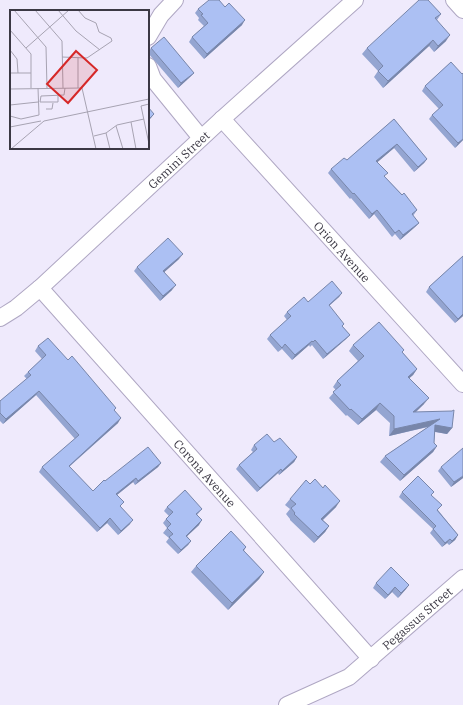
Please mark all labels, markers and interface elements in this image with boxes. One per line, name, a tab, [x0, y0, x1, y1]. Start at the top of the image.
inset map	[10, 10, 149, 149]
street label: Gemini Street	[145, 127, 212, 192]
street label: Orion Avenue	[311, 218, 374, 285]
street label: Corona Avenue	[171, 436, 239, 510]
street label: Pegassus Street	[379, 583, 455, 653]

